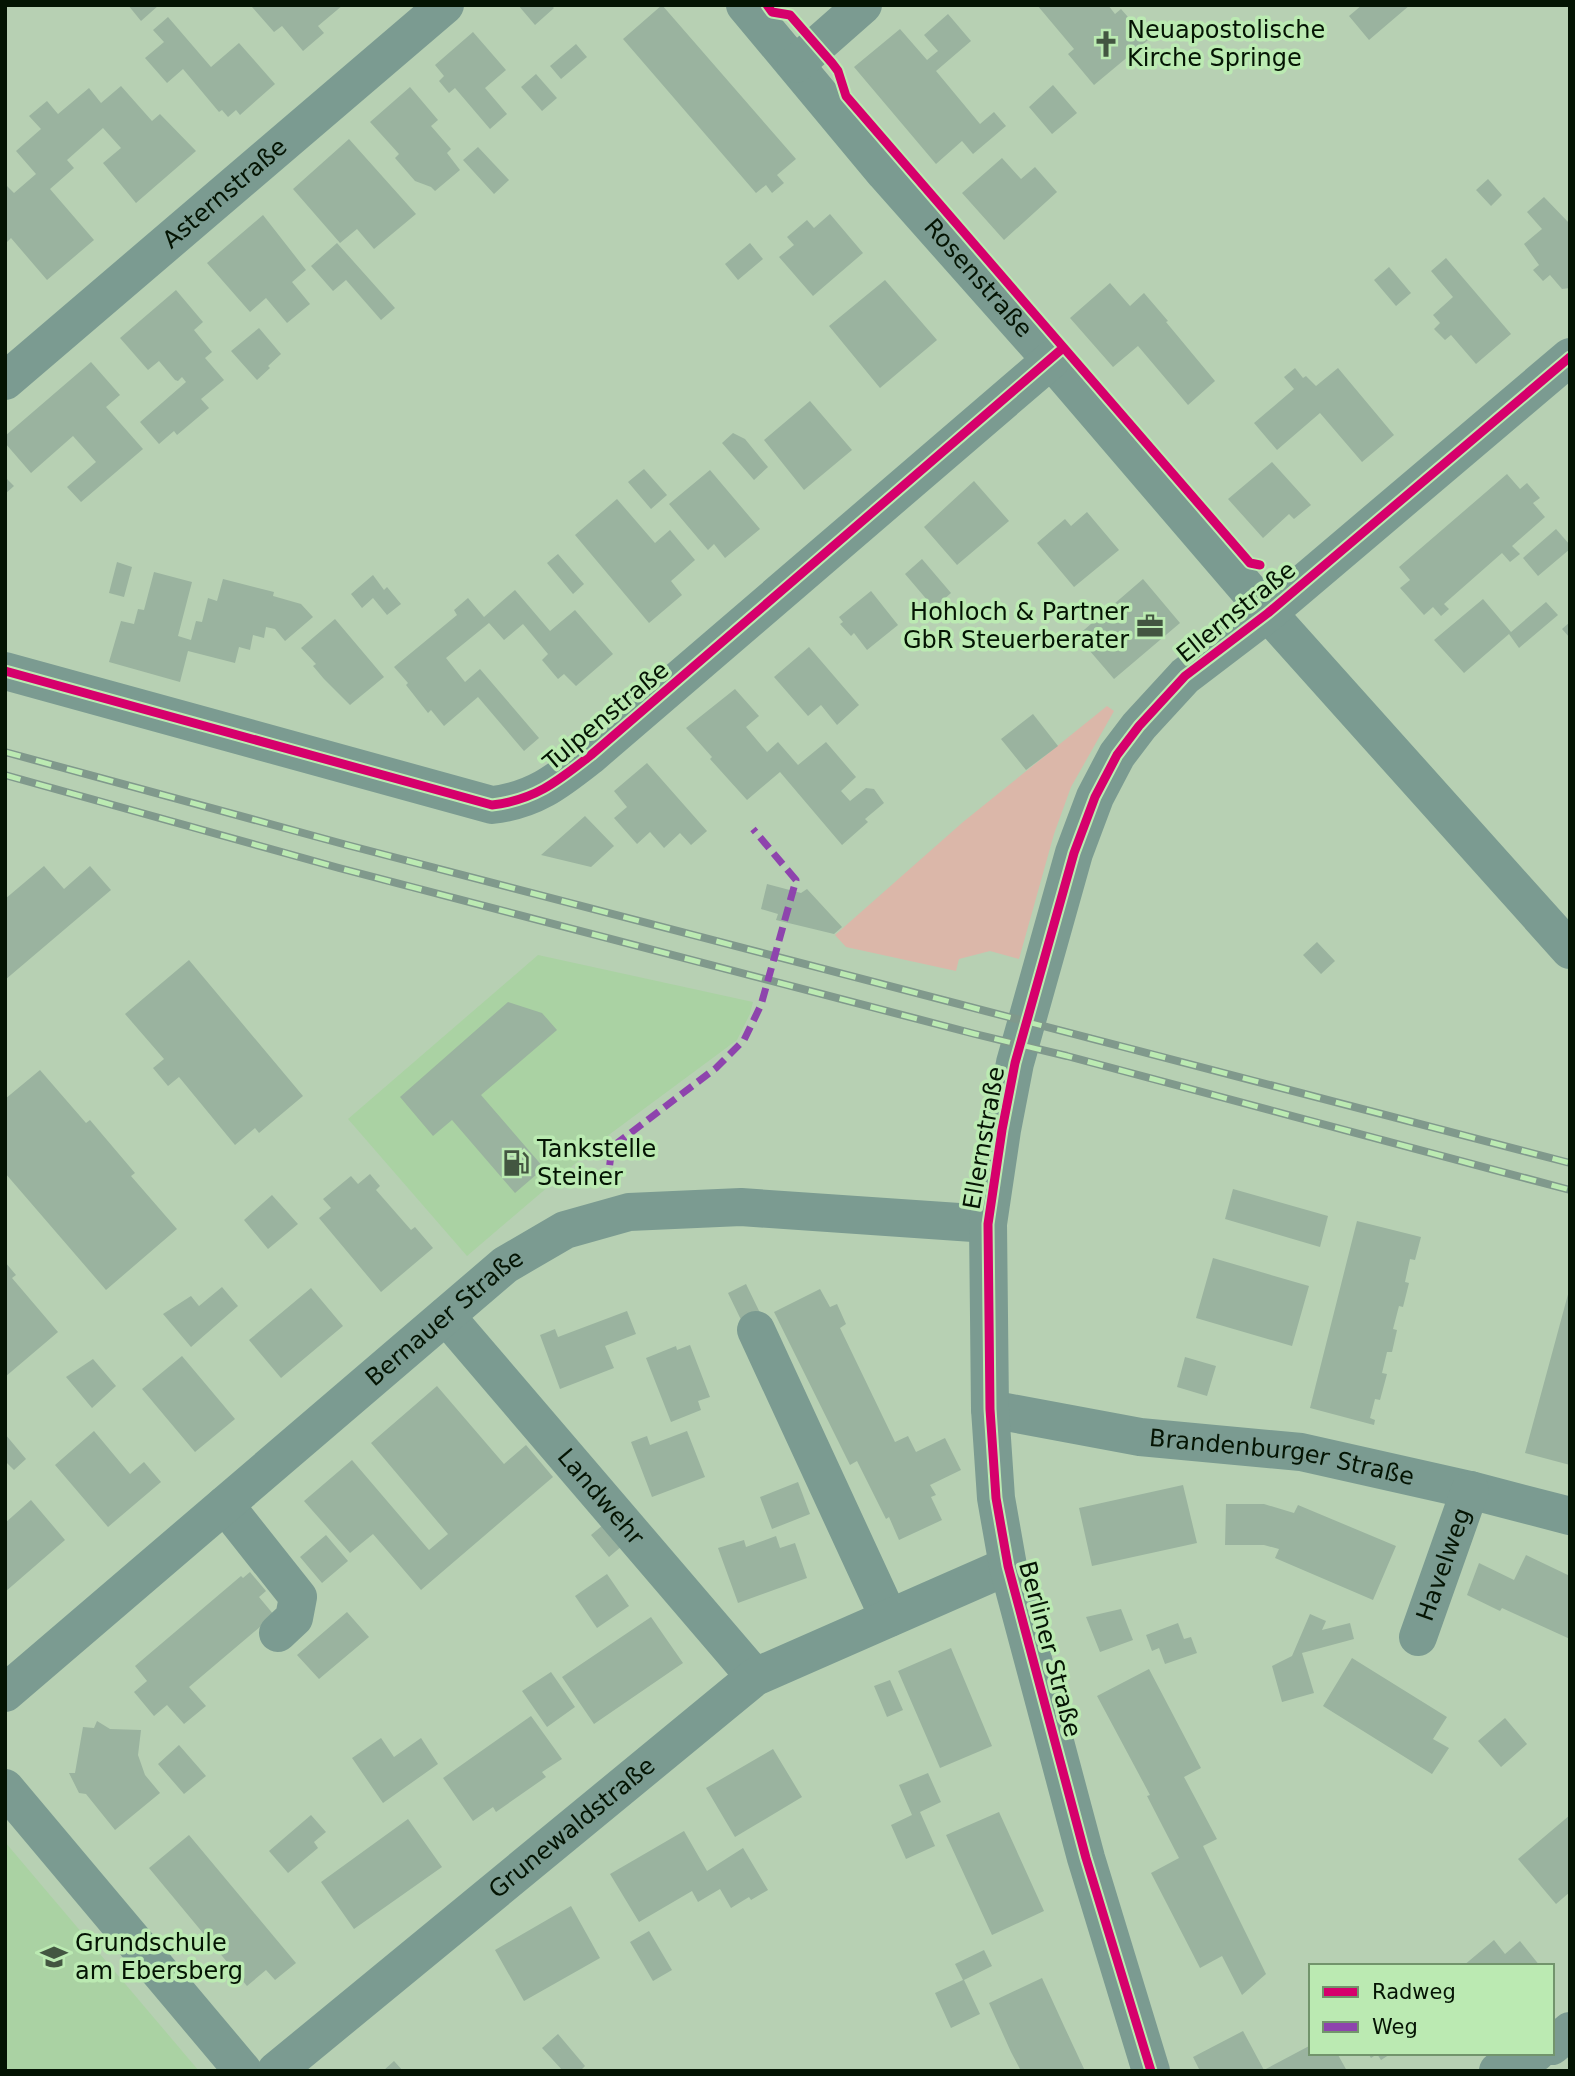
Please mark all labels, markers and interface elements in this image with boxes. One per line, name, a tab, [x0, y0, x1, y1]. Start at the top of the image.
place label: Neuapostolische Kirche Springe	[1127, 16, 1325, 72]
church icon: Neuapostolische Kirche Springe	[1091, 29, 1121, 59]
street label: Asternstraße	[157, 133, 292, 254]
street label: Rosenstraße	[918, 213, 1038, 343]
street label: Ellernstraße	[1171, 556, 1301, 668]
place label: Hohloch & Partner GbR Steuerberater	[903, 598, 1129, 654]
office icon: Hohloch & Partner GbR Steuerberater	[1135, 611, 1165, 641]
street label: Tulpenstraße	[537, 656, 674, 777]
street label: Ellernstraße	[958, 1065, 1010, 1211]
place label: Tankstelle Steiner	[536, 1135, 656, 1191]
fuel station icon: Tankstelle Steiner	[501, 1148, 531, 1178]
street label: Bernauer Straße	[360, 1244, 528, 1392]
street label: Brandenburger Straße	[1148, 1424, 1417, 1491]
street label: Landwehr	[552, 1443, 650, 1551]
street label: Havelweg	[1411, 1504, 1477, 1625]
street label: Berliner Straße	[1013, 1558, 1087, 1740]
street label: Grunewaldstraße	[483, 1751, 660, 1904]
place label: Grundschule am Ebersberg	[75, 1929, 243, 1985]
school or university icon: Grundschule am Ebersberg	[39, 1942, 69, 1972]
legend	[1309, 1964, 1554, 2055]
text: Radweg	[1372, 1980, 1456, 2004]
text: Weg	[1372, 2015, 1418, 2039]

